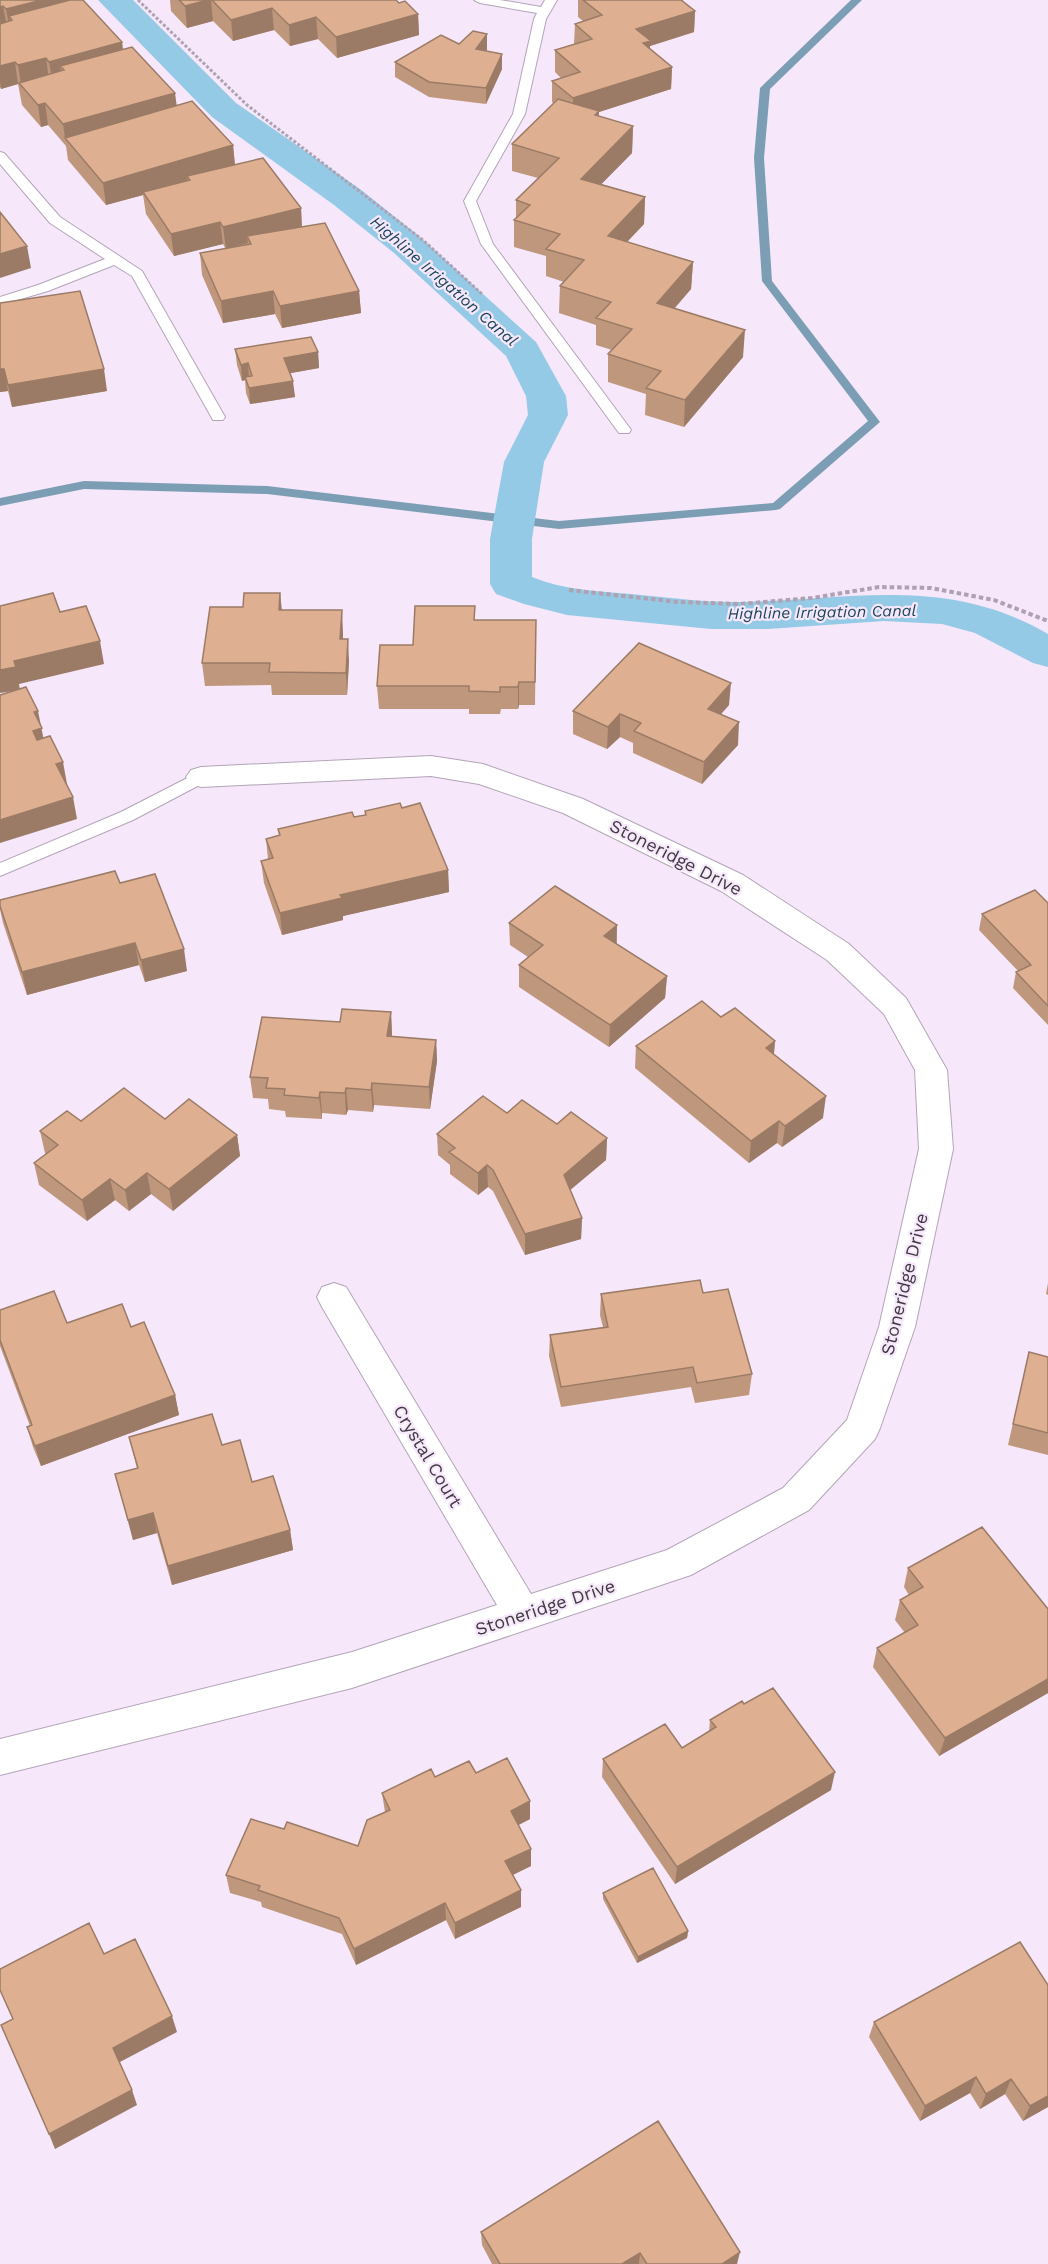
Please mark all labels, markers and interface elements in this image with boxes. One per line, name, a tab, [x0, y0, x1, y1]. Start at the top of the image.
water label: Highline Irrigation Canal	[367, 212, 522, 350]
water label: Highline Irrigation Canal	[728, 601, 917, 623]
street label: Stoneridge Drive	[606, 815, 746, 899]
street label: Stoneridge Drive	[876, 1211, 932, 1357]
street label: Crystal Court	[389, 1401, 467, 1511]
street label: Stoneridge Drive	[472, 1575, 618, 1639]

